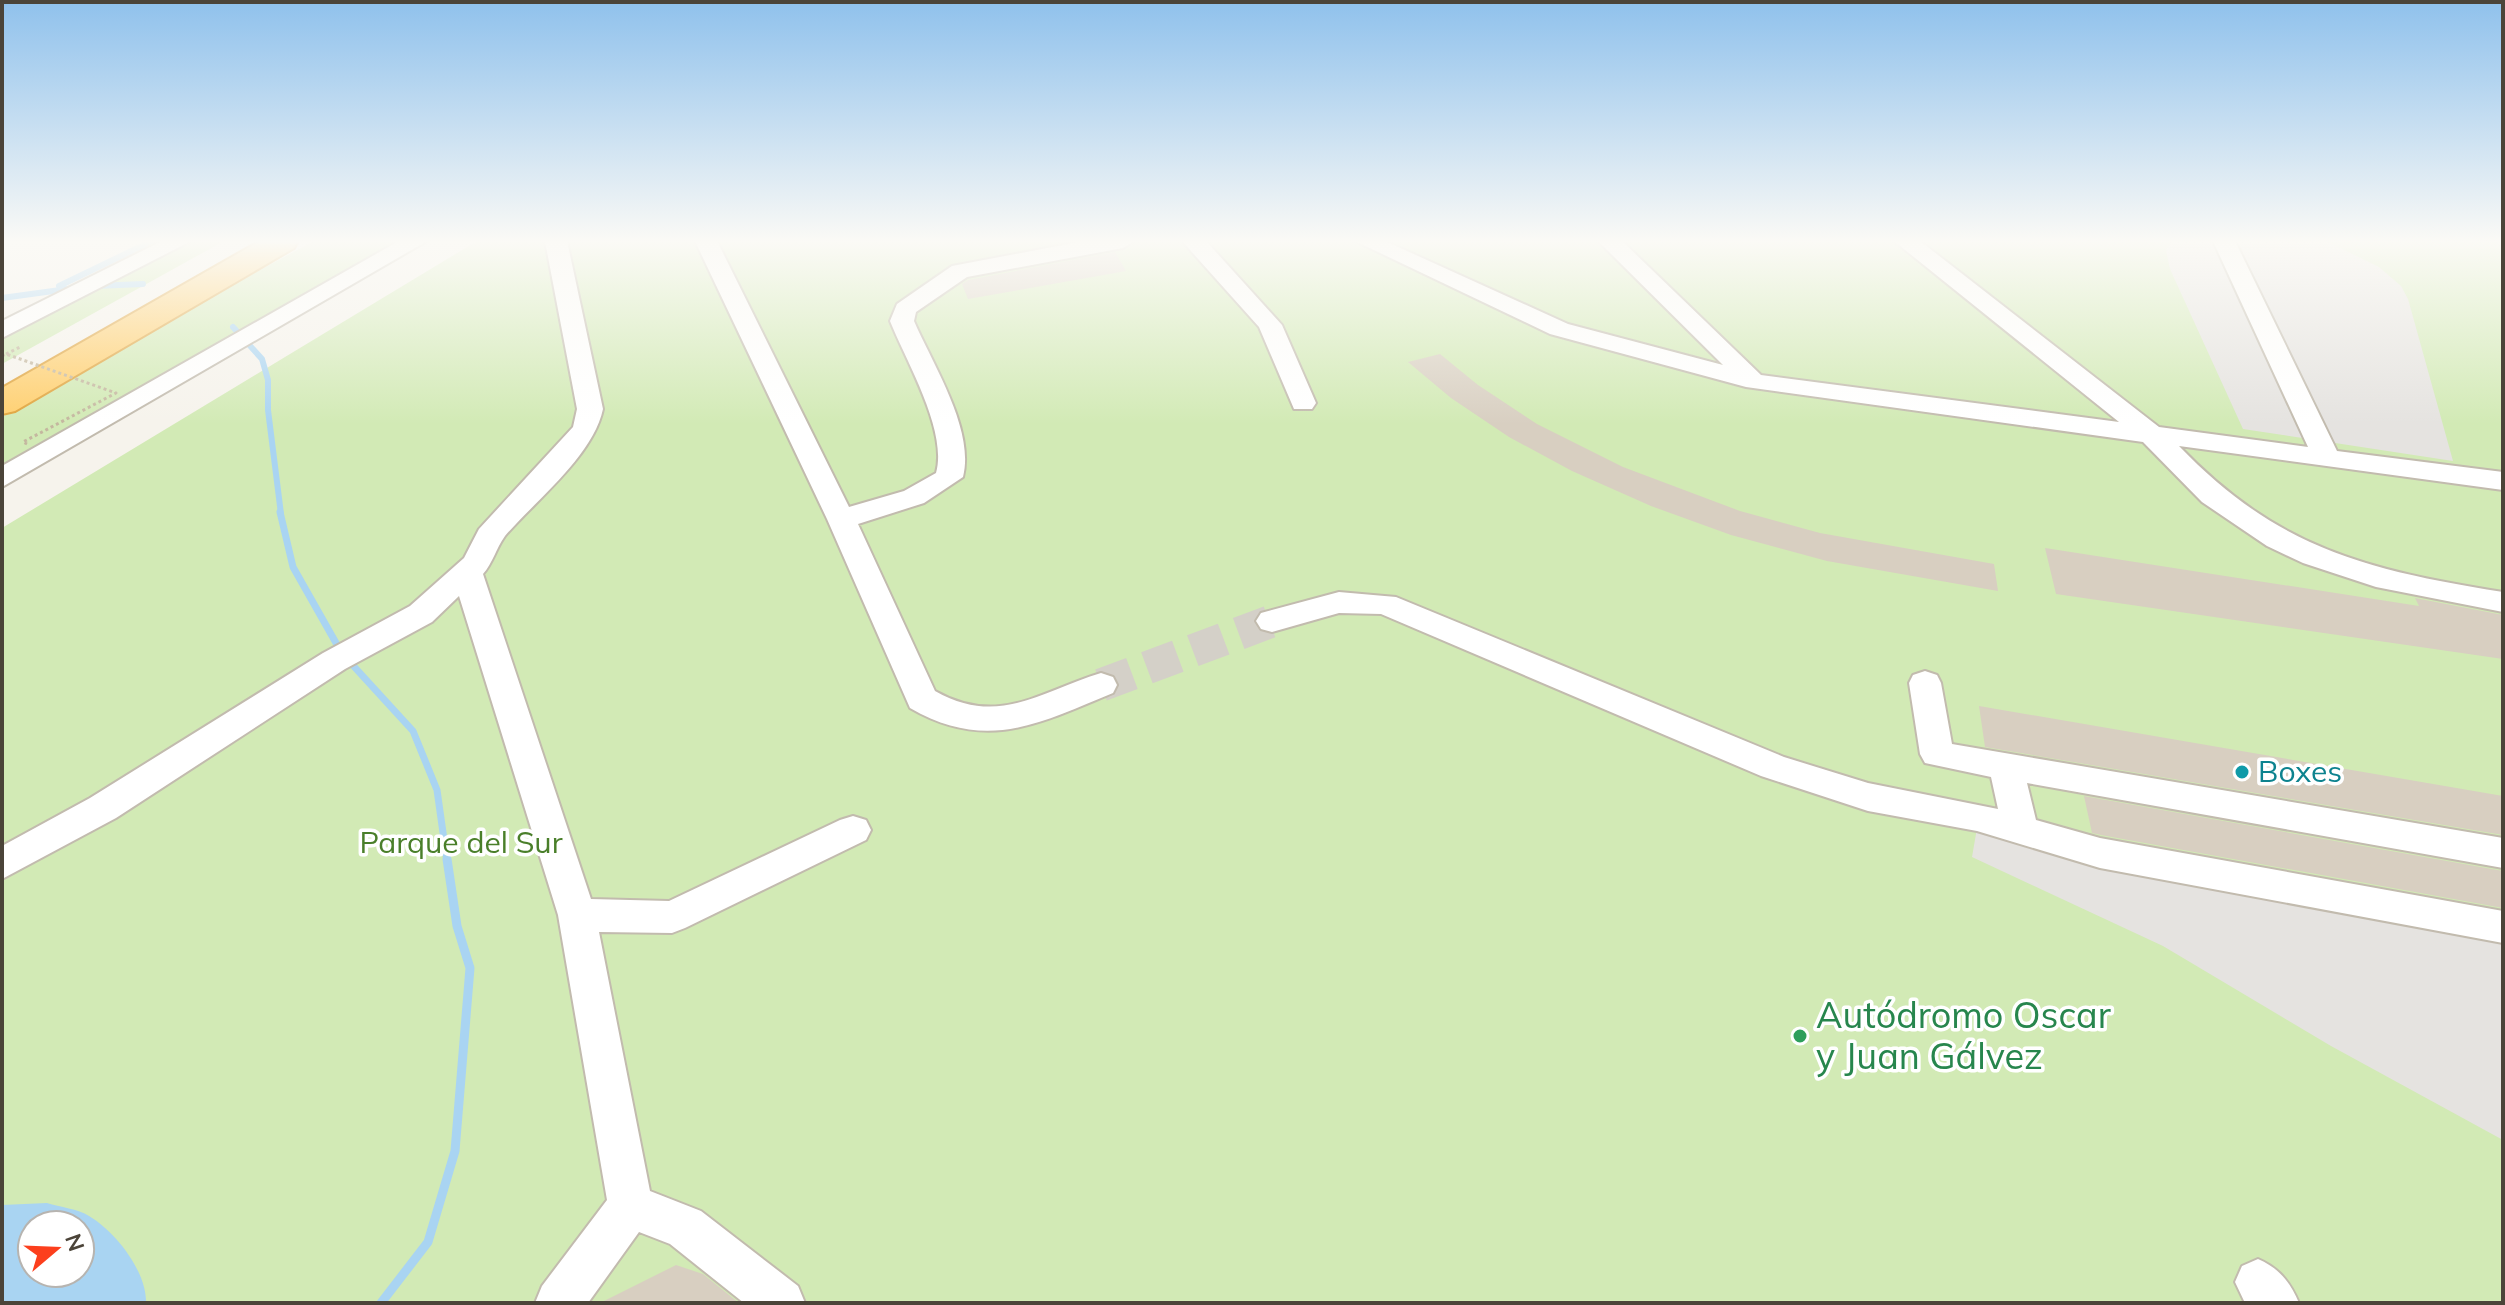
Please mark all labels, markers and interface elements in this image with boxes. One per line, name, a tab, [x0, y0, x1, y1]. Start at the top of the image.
place label: Boxes	[2258, 752, 2342, 790]
marker: Boxes	[2233, 763, 2251, 781]
park label: Parque del Sur	[359, 823, 563, 861]
place label: Autódromo Oscar y Juan Gálvez	[1816, 992, 2111, 1078]
marker: Autódromo Oscar y Juan Gálvez	[1791, 1027, 1809, 1045]
north arrow	[16, 1209, 96, 1289]
text: N	[59, 1230, 91, 1255]

